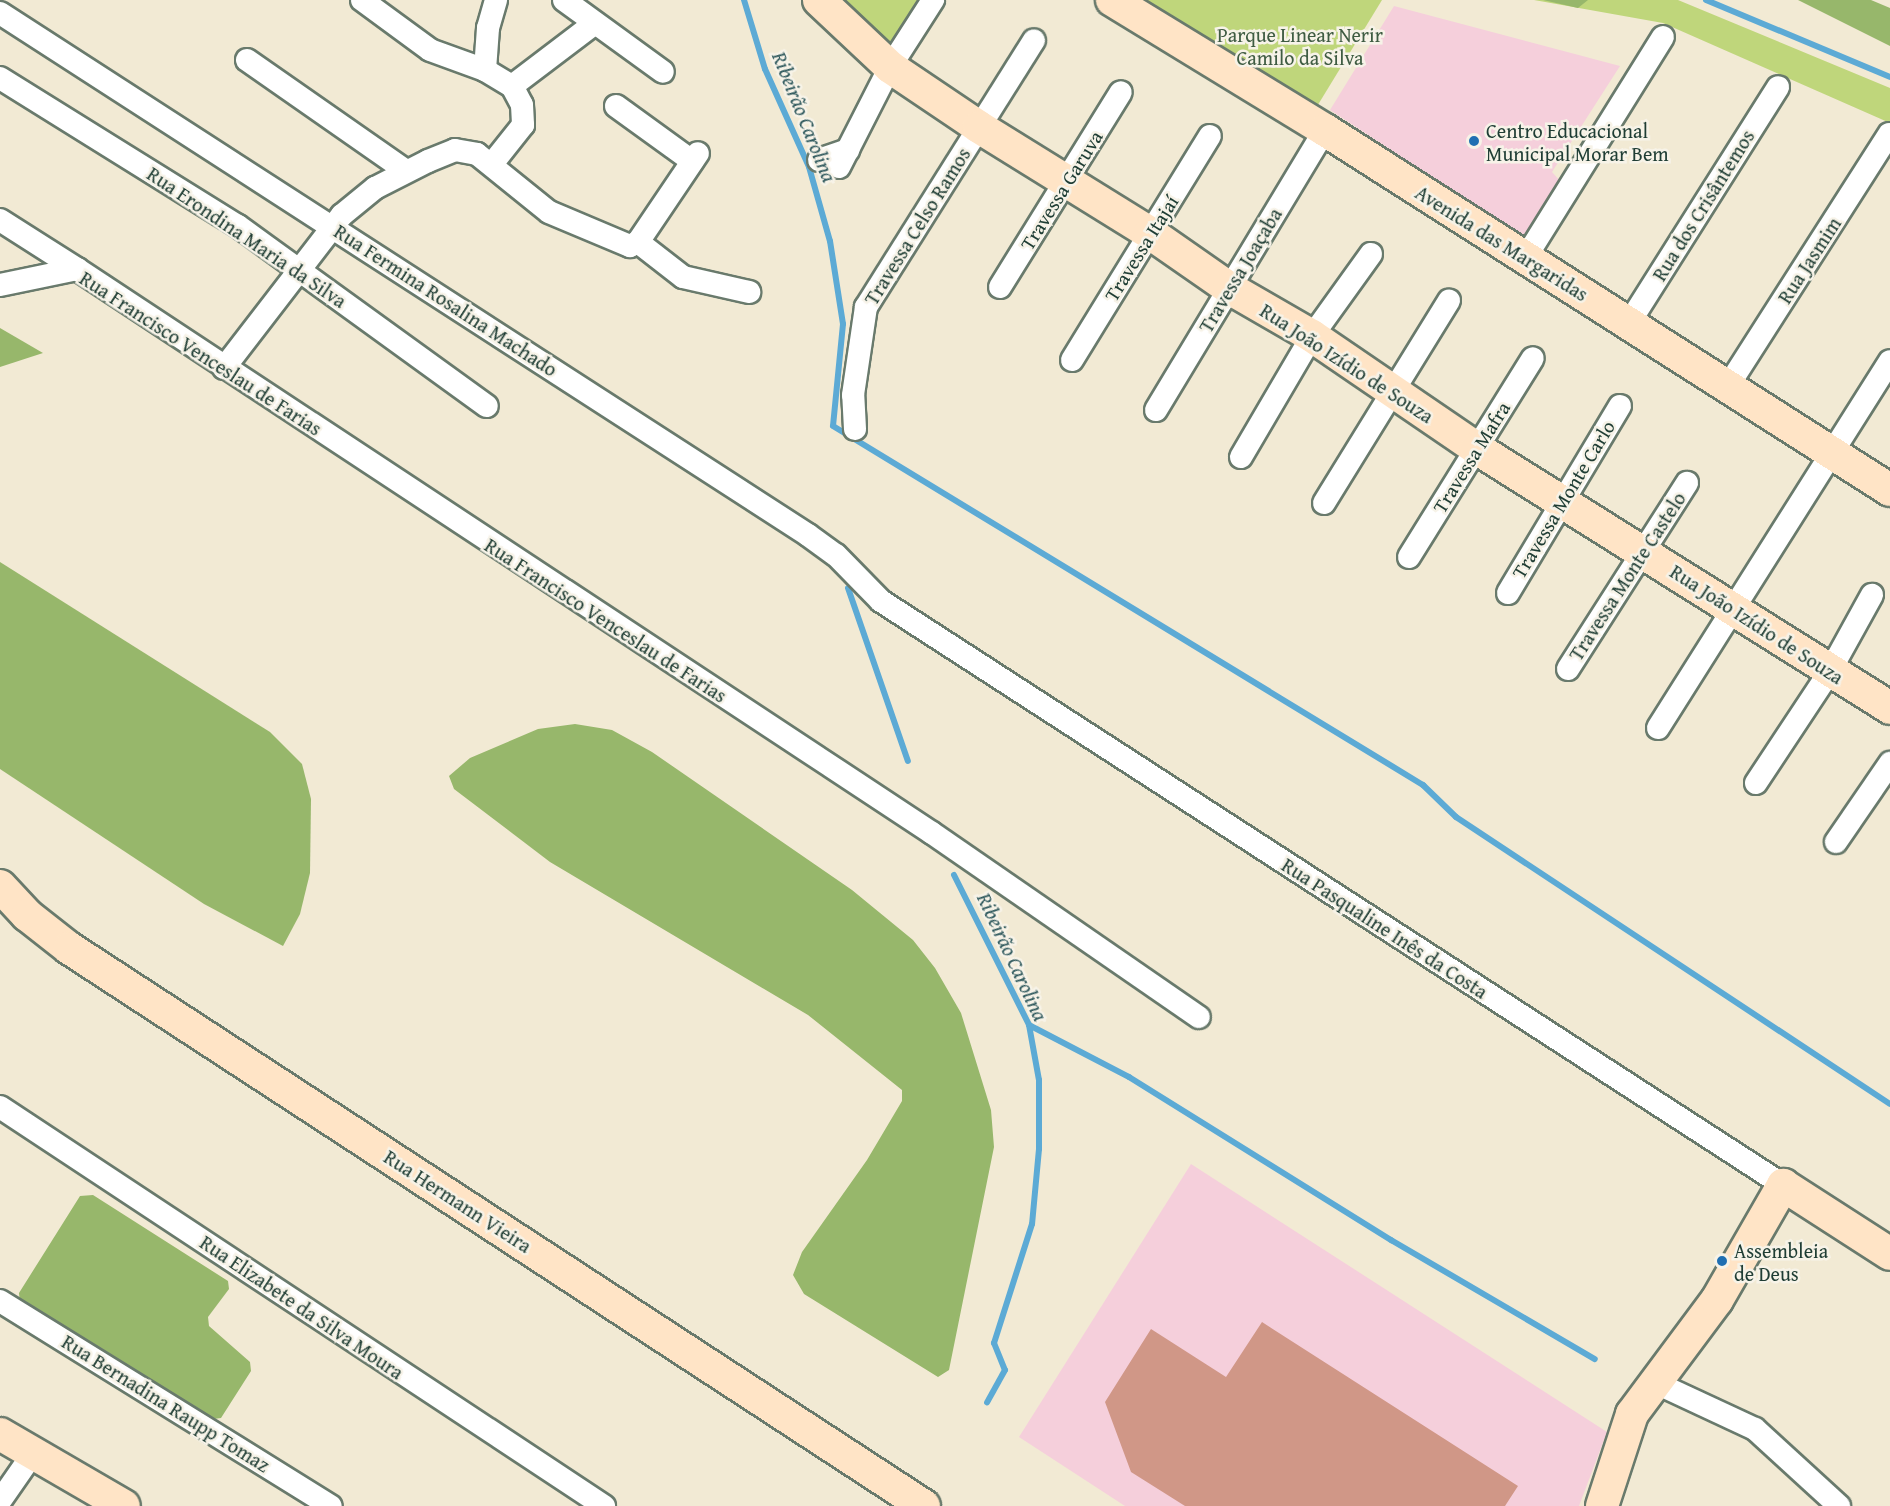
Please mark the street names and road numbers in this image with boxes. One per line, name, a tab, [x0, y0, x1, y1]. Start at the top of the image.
street label: Rua dos Crisântemos	[1647, 125, 1759, 285]
street label: Travessa Garuva	[1015, 126, 1107, 254]
street label: Travessa Celso Ramos	[859, 143, 975, 309]
street label: Rua Erondina Maria da Silva	[143, 161, 351, 313]
street label: Avenida das Margaridas	[1411, 180, 1593, 306]
street label: Travessa Itajaí	[1099, 191, 1183, 305]
street label: Travessa Joaçaba	[1193, 203, 1287, 337]
street label: Rua Jasmim	[1772, 212, 1846, 308]
street label: Rua Fermina Rosalina Machado	[330, 219, 562, 381]
street label: Rua Francisco Venceslau de Farias	[75, 266, 327, 440]
street label: Rua João Izídio de Souza	[1256, 298, 1438, 428]
street label: Travessa Mafra	[1427, 397, 1515, 517]
street label: Travessa Monte Carlo	[1506, 416, 1620, 582]
street label: Travessa Monte Castelo	[1564, 487, 1690, 665]
street label: Rua Francisco Venceslau de Farias	[480, 533, 732, 707]
street label: Rua João Izídio de Souza	[1666, 559, 1848, 689]
street label: Rua Pasqualine Inês da Costa	[1278, 852, 1492, 1004]
street label: Rua Hermann Vieira	[380, 1144, 536, 1258]
street label: Rua Elizabete da Silva Moura	[196, 1230, 408, 1384]
street label: Rua Bernadina Raupp Tomaz	[58, 1329, 274, 1477]

